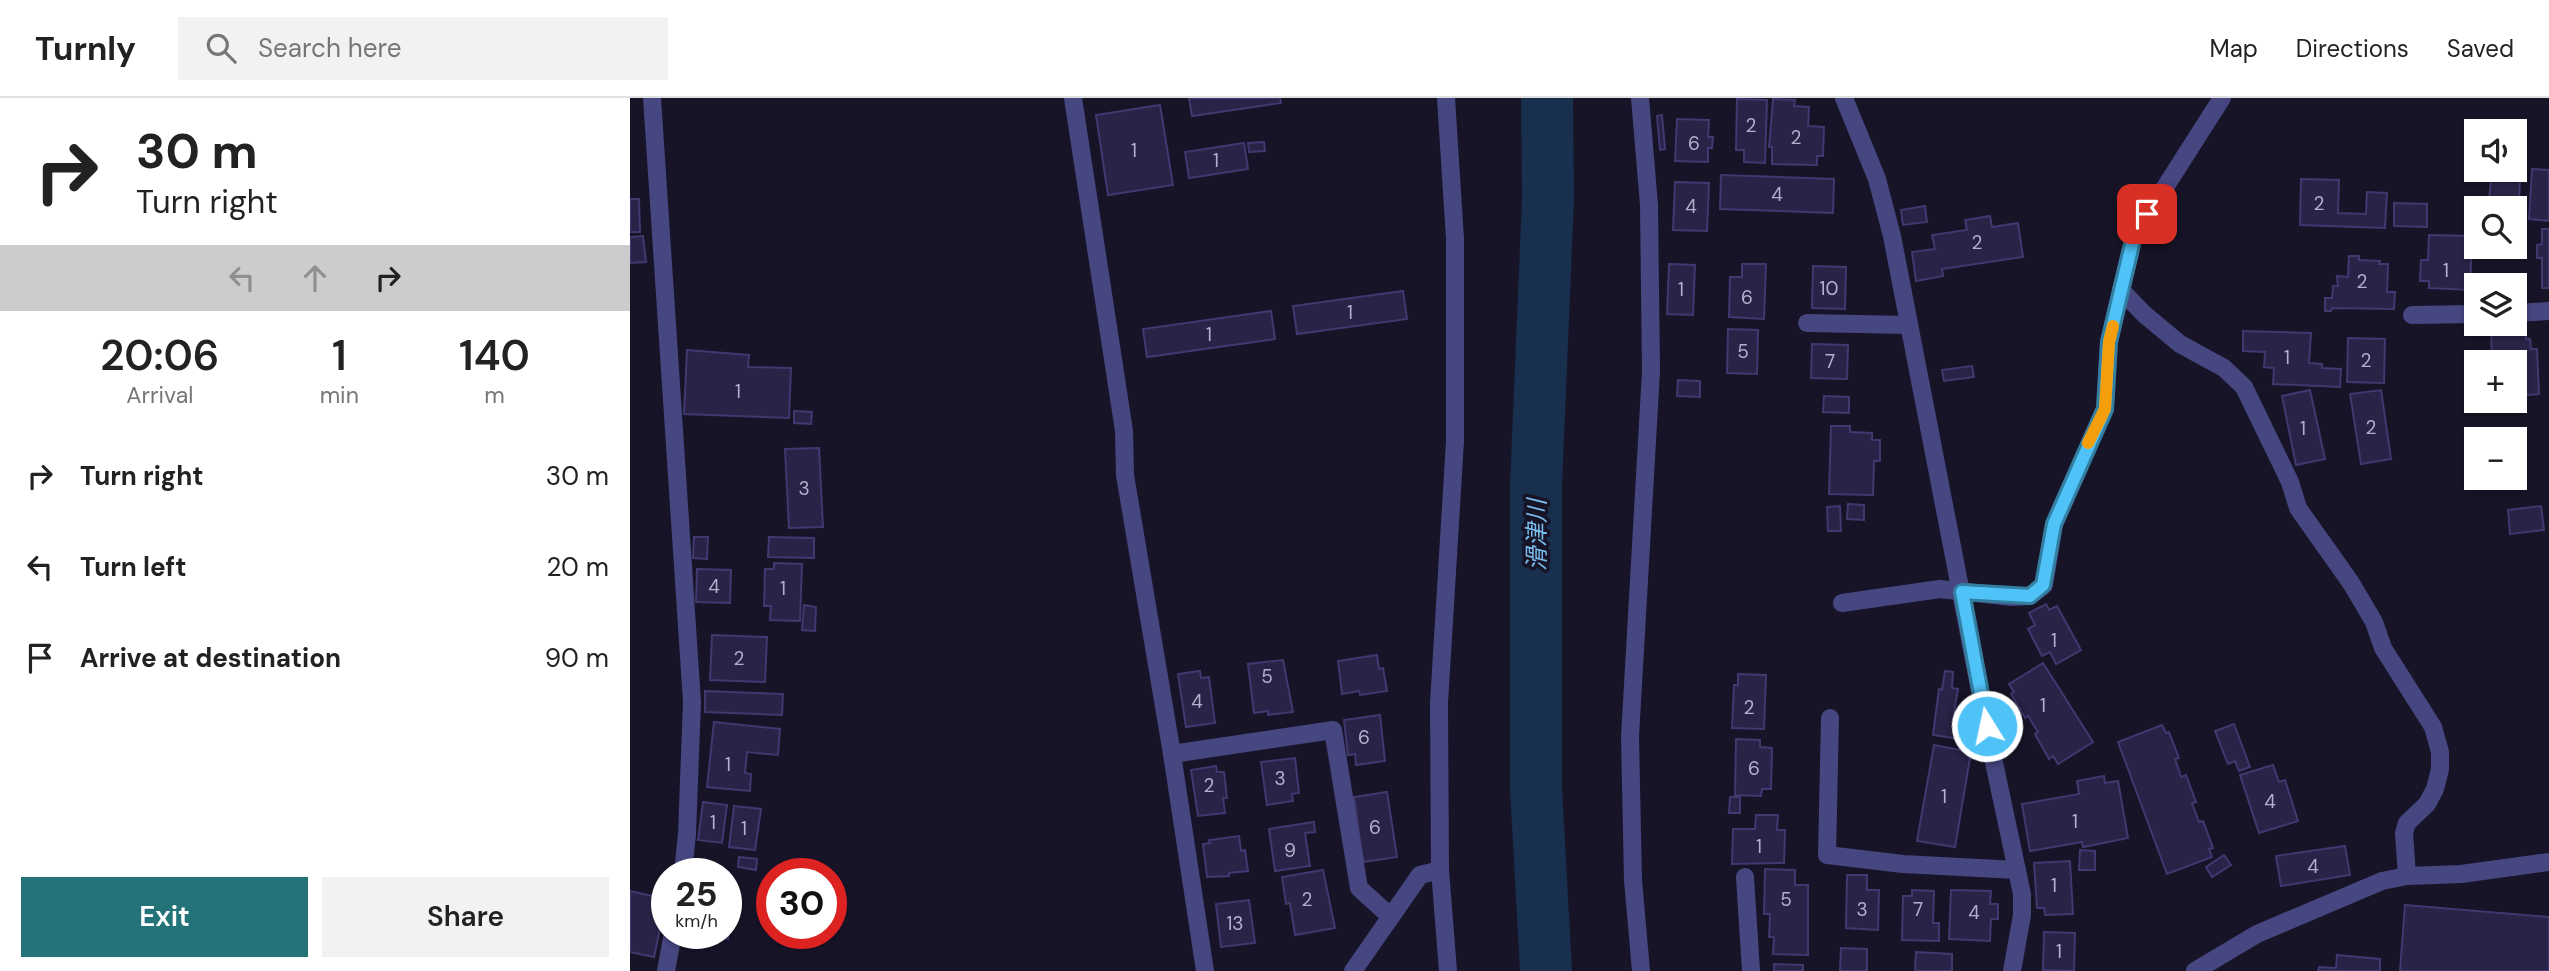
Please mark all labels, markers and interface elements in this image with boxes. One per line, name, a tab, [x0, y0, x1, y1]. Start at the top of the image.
search box	[178, 17, 668, 80]
text: Turnly	[35, 27, 136, 70]
icon: search	[202, 29, 240, 67]
text: Search here	[258, 31, 401, 65]
text: Map	[2210, 33, 2258, 64]
text: Directions	[2296, 33, 2409, 64]
text: Saved	[2447, 33, 2514, 64]
house number: 2	[1746, 113, 1757, 138]
text: 30 m	[136, 119, 258, 183]
map controls	[2464, 119, 2527, 490]
button: sound	[2464, 119, 2527, 182]
house number: 2	[1791, 125, 1802, 150]
icon: right	[21, 126, 112, 217]
house number: 6	[1688, 131, 1700, 156]
house number: 1	[1131, 138, 1137, 163]
house number: 1	[1213, 148, 1219, 173]
text: Turn right	[136, 181, 278, 223]
house number: 4	[1771, 182, 1783, 207]
pin	[2117, 184, 2177, 244]
house number: 2	[2314, 191, 2325, 216]
house number: 4	[1685, 194, 1697, 219]
icon: arrive	[2128, 195, 2166, 233]
button: search	[2464, 196, 2527, 259]
house number: 2	[1972, 230, 1983, 255]
house number: 1	[2443, 258, 2449, 283]
icon: left	[223, 259, 261, 297]
icon: ahead	[296, 259, 334, 297]
icon: right	[369, 259, 407, 297]
house number: 2	[2357, 269, 2368, 294]
button: layers	[2464, 273, 2527, 336]
house number: 10	[1820, 276, 1838, 301]
house number: 1	[1678, 277, 1684, 302]
house number: 6	[1741, 285, 1753, 310]
house number: 1	[1347, 300, 1353, 325]
house number: 1	[1206, 322, 1212, 347]
text: 20:06	[100, 328, 219, 383]
text: 1	[332, 328, 347, 383]
text: 140	[459, 328, 530, 383]
house number: 5	[1737, 339, 1749, 364]
house number: 1	[2284, 345, 2290, 370]
house number: 2	[2361, 348, 2372, 373]
house number: 7	[1825, 349, 1835, 374]
button: +	[2464, 350, 2527, 413]
house number: 1	[735, 379, 741, 404]
text: Arrival	[126, 380, 193, 410]
text: min	[320, 380, 359, 410]
text: m	[484, 380, 505, 410]
house number: 2	[2366, 415, 2377, 440]
house number: 1	[2300, 416, 2306, 441]
button: −	[2464, 427, 2527, 490]
icon: right	[21, 457, 59, 495]
text: Turn right	[80, 459, 204, 493]
text: 30 m	[546, 459, 609, 493]
house number: 3	[798, 476, 810, 501]
water label: 滑津川	[1521, 496, 1552, 571]
icon: left	[21, 548, 59, 586]
text: Turn left	[80, 550, 187, 584]
text: 20 m	[546, 550, 609, 584]
house number: 4	[708, 574, 720, 599]
house number: 1	[780, 576, 786, 601]
house number: 1	[2051, 628, 2057, 653]
icon: arrive	[21, 639, 59, 677]
text: Arrive at destination	[80, 641, 341, 675]
text: 90 m	[545, 641, 609, 675]
house number: 2	[734, 646, 745, 671]
house number: 5	[1261, 664, 1273, 689]
house number: 4	[1191, 689, 1203, 714]
position arrow	[1950, 689, 2024, 763]
house number: 1	[2040, 693, 2046, 718]
house number: 2	[1744, 695, 1755, 720]
house number: 6	[1358, 725, 1370, 750]
house number: 1	[725, 752, 731, 777]
house number: 6	[1748, 756, 1760, 781]
house number: 3	[1274, 766, 1286, 791]
house number: 2	[1204, 773, 1215, 798]
house number: 1	[1941, 784, 1947, 809]
house number: 4	[2264, 789, 2276, 814]
house number: 1	[2072, 809, 2078, 834]
house number: 1	[710, 810, 716, 835]
house number: 6	[1369, 815, 1381, 840]
house number: 1	[741, 816, 747, 841]
house number: 1	[1756, 834, 1762, 859]
house number: 9	[1284, 838, 1296, 863]
house number: 4	[2307, 854, 2319, 879]
speed limit sign: 30	[756, 858, 847, 949]
text: 25	[676, 871, 717, 917]
house number: 1	[2051, 873, 2057, 898]
button: Exit	[21, 877, 308, 957]
button: Share	[322, 877, 609, 957]
house number: 2	[1302, 887, 1313, 912]
house number: 5	[1780, 887, 1792, 912]
house number: 3	[1856, 897, 1868, 922]
house number: 7	[1913, 897, 1923, 922]
house number: 4	[1968, 900, 1980, 925]
text: km/h	[675, 909, 718, 933]
house number: 13	[1226, 911, 1244, 936]
house number: 1	[2056, 939, 2062, 964]

